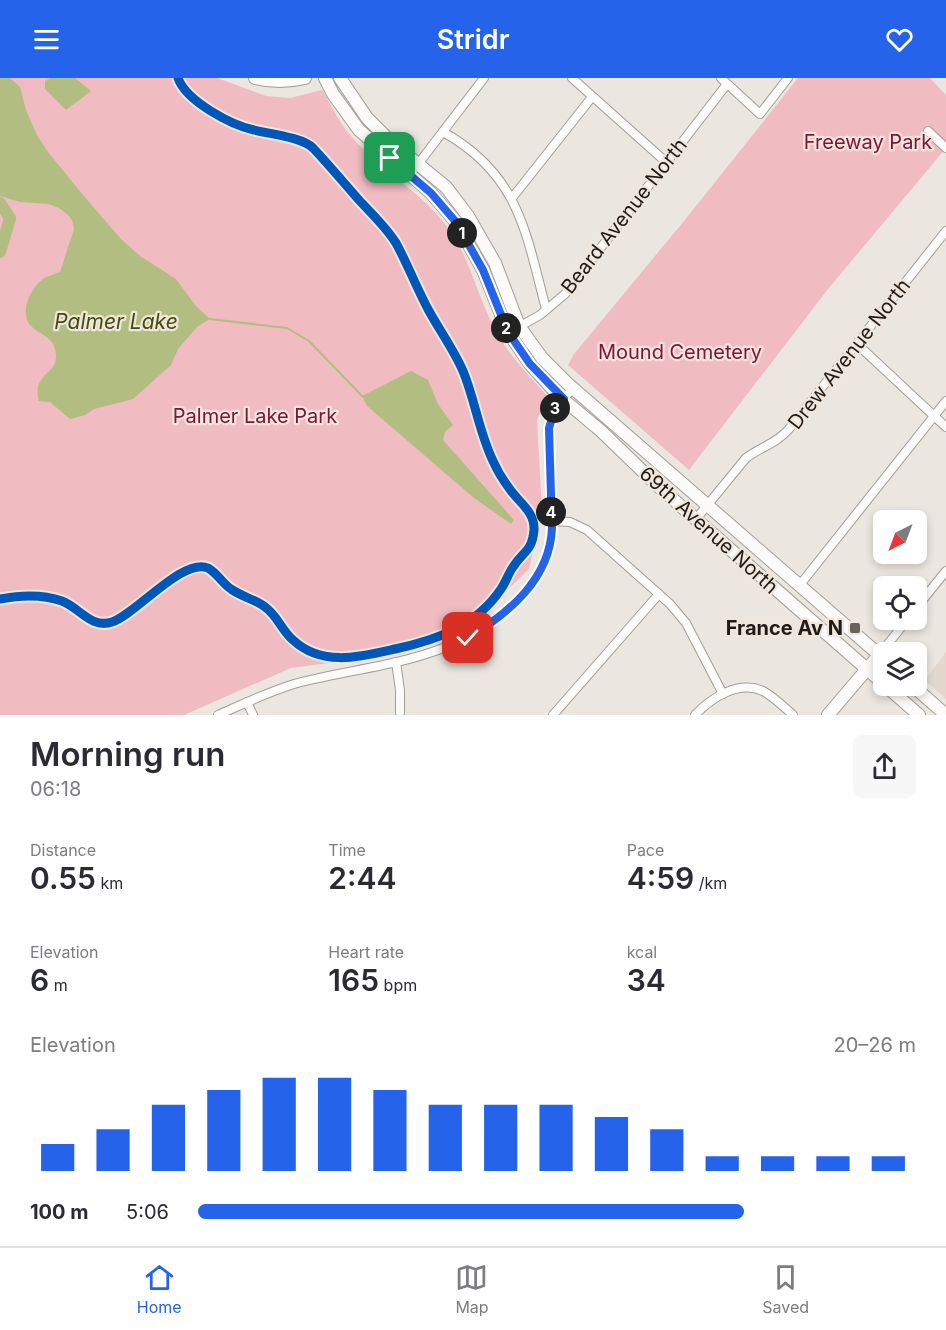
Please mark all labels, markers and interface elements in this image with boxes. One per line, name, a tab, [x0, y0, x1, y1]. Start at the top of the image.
icon: menu	[30, 23, 63, 56]
text: Stridr	[437, 23, 509, 56]
icon: heart	[883, 23, 916, 56]
park label: Freeway Park	[804, 130, 932, 154]
pin	[364, 132, 415, 183]
street label: Beard Avenue North	[556, 134, 692, 298]
icon: arrive	[373, 141, 406, 174]
pin: 1	[447, 218, 477, 248]
text: 1	[459, 223, 465, 243]
street label: Drew Avenue North	[783, 274, 915, 434]
water label: Palmer Lake	[54, 309, 178, 334]
pin: 2	[491, 313, 521, 343]
text: 2	[501, 318, 511, 338]
park label: Mound Cemetery	[598, 340, 762, 364]
pin: 3	[540, 393, 570, 423]
text: 3	[550, 398, 560, 418]
park label: Palmer Lake Park	[173, 404, 337, 428]
street label: 69th Avenue North	[635, 461, 783, 599]
pin: 4	[536, 497, 566, 527]
text: 4	[546, 502, 556, 522]
north arrow	[873, 510, 927, 564]
map controls	[873, 510, 927, 696]
button: locate	[873, 576, 927, 630]
pin	[442, 612, 493, 663]
place label: France Av N	[726, 616, 843, 640]
icon: check	[451, 621, 484, 654]
marker: France Av N	[848, 621, 862, 635]
button: layers	[873, 642, 927, 696]
text: Morning run	[30, 734, 225, 774]
button: share	[853, 735, 916, 798]
text: 06:18	[30, 777, 81, 801]
text: Distance	[30, 840, 96, 860]
text: Time	[328, 840, 366, 860]
text: Pace	[627, 840, 664, 860]
text: 0.55	[30, 860, 96, 896]
text: 2:44	[328, 860, 397, 896]
text: 4:59	[627, 860, 694, 896]
text: km	[96, 873, 123, 893]
text: /km	[694, 873, 727, 893]
text: Elevation	[30, 942, 99, 962]
text: Heart rate	[328, 942, 404, 962]
text: kcal	[627, 942, 657, 962]
text: 6	[30, 962, 49, 998]
text: 165	[328, 962, 379, 998]
text: 34	[627, 962, 666, 998]
text: m	[49, 975, 68, 995]
text: bpm	[379, 975, 417, 995]
text: Elevation	[30, 1033, 116, 1057]
text: 20–26 m	[833, 1033, 916, 1057]
text: 100 m	[30, 1200, 89, 1224]
text: 5:06	[126, 1200, 169, 1224]
tab: Home	[137, 1261, 182, 1317]
tab: Map	[455, 1261, 489, 1317]
tab: Saved	[762, 1261, 809, 1317]

